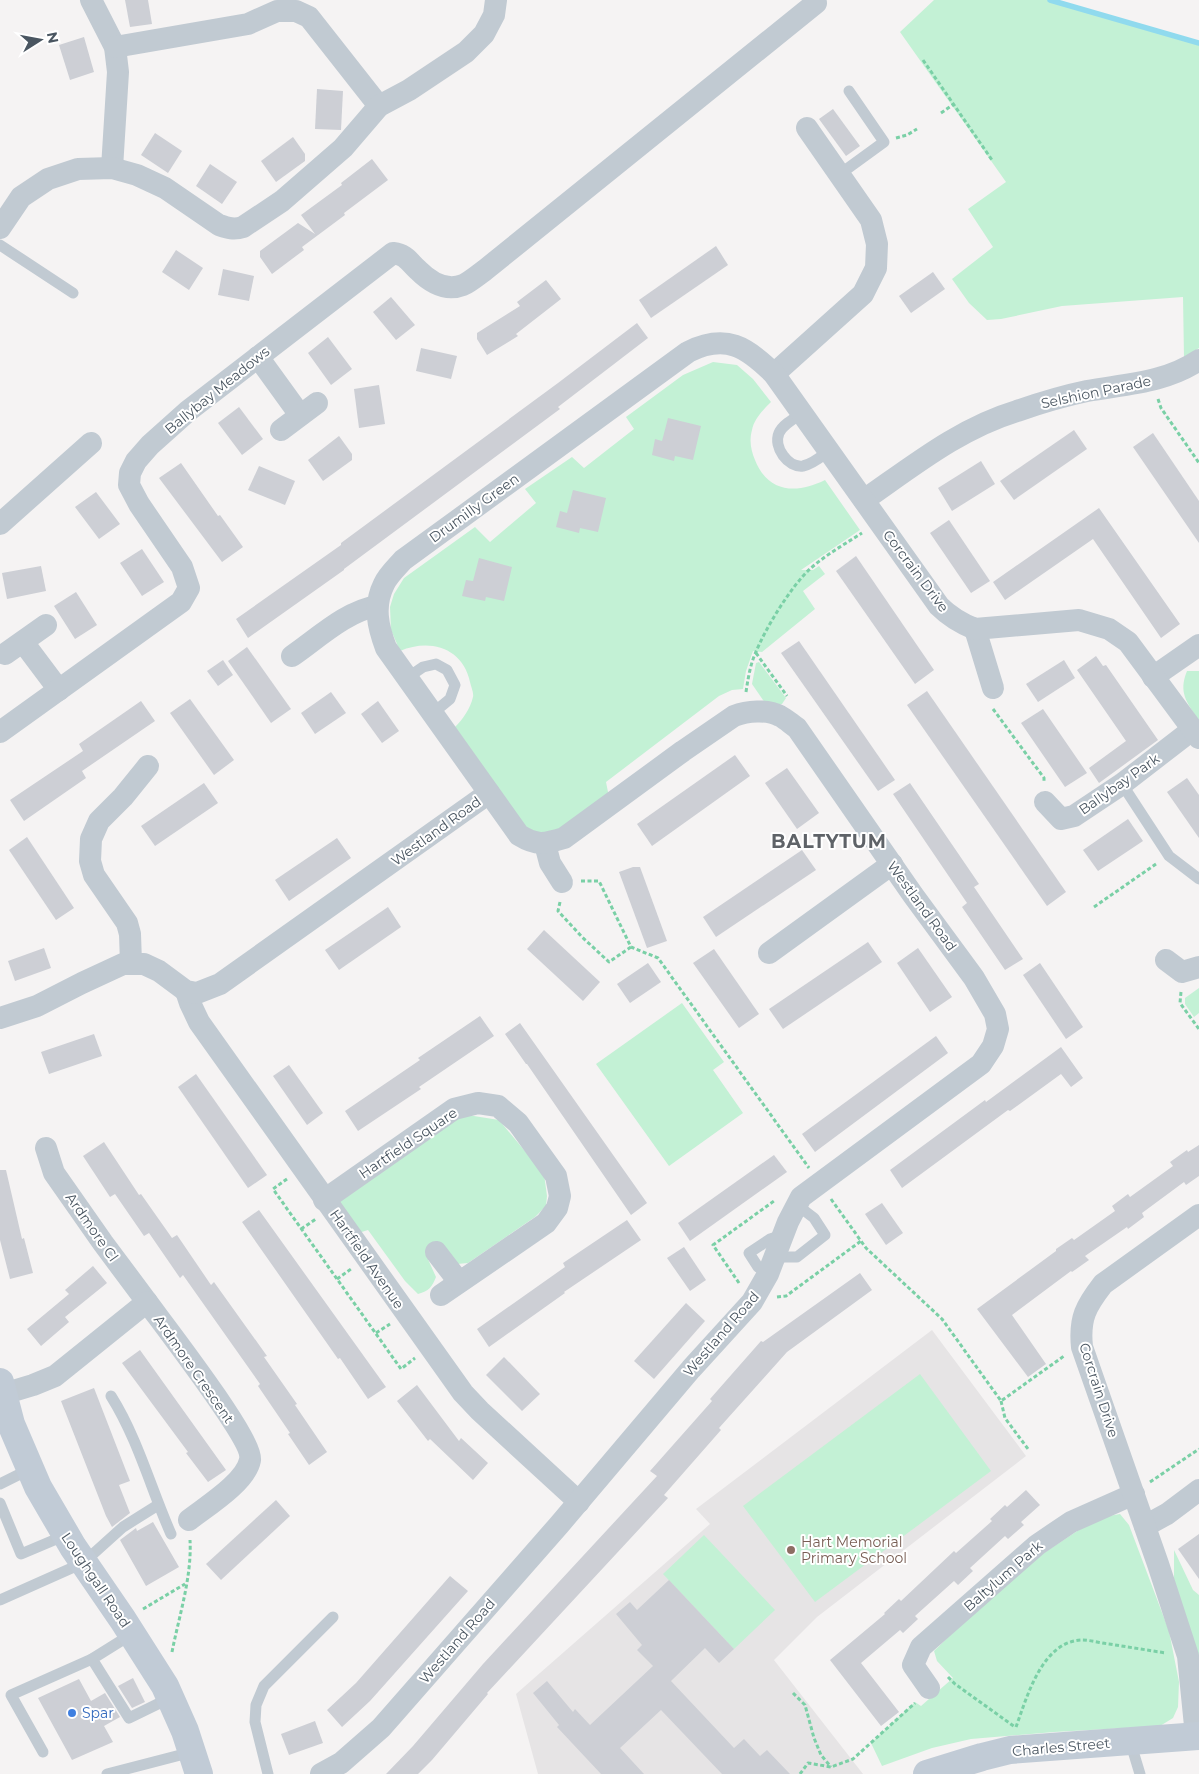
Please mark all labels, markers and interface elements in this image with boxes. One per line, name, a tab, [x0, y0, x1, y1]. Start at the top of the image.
north arrow	[15, 15, 65, 65]
text: N	[43, 30, 63, 45]
street label: Ballybay Meadows	[161, 342, 273, 438]
street label: Selshion Parade	[1039, 372, 1153, 412]
street label: Drumilly Green	[426, 469, 522, 547]
street label: Corcrain Drive	[879, 526, 953, 616]
street label: Ballybay Park	[1075, 749, 1163, 818]
street label: Westland Road	[387, 792, 485, 870]
district label: BALTYTUM	[771, 830, 887, 853]
street label: Westland Road	[883, 857, 961, 955]
street label: Hartfield Square	[355, 1104, 461, 1182]
street label: Ardmore Cl	[62, 1189, 122, 1265]
street label: Hartfield Avenue	[326, 1206, 408, 1312]
street label: Westland Road	[679, 1288, 763, 1380]
street label: Ardmore Crescent	[150, 1311, 238, 1427]
street label: Corcrain Drive	[1075, 1340, 1123, 1440]
street label: Loughgall Road	[57, 1529, 135, 1631]
place label: Hart Memorial Primary School	[801, 1533, 907, 1567]
street label: Baltylum Park	[960, 1536, 1047, 1615]
marker: Hart Memorial Primary School	[785, 1544, 797, 1556]
street label: Westland Road	[415, 1595, 499, 1687]
place label: Spar	[82, 1704, 114, 1722]
marker: Spar	[66, 1707, 78, 1719]
street label: Charles Street	[1011, 1734, 1111, 1760]

